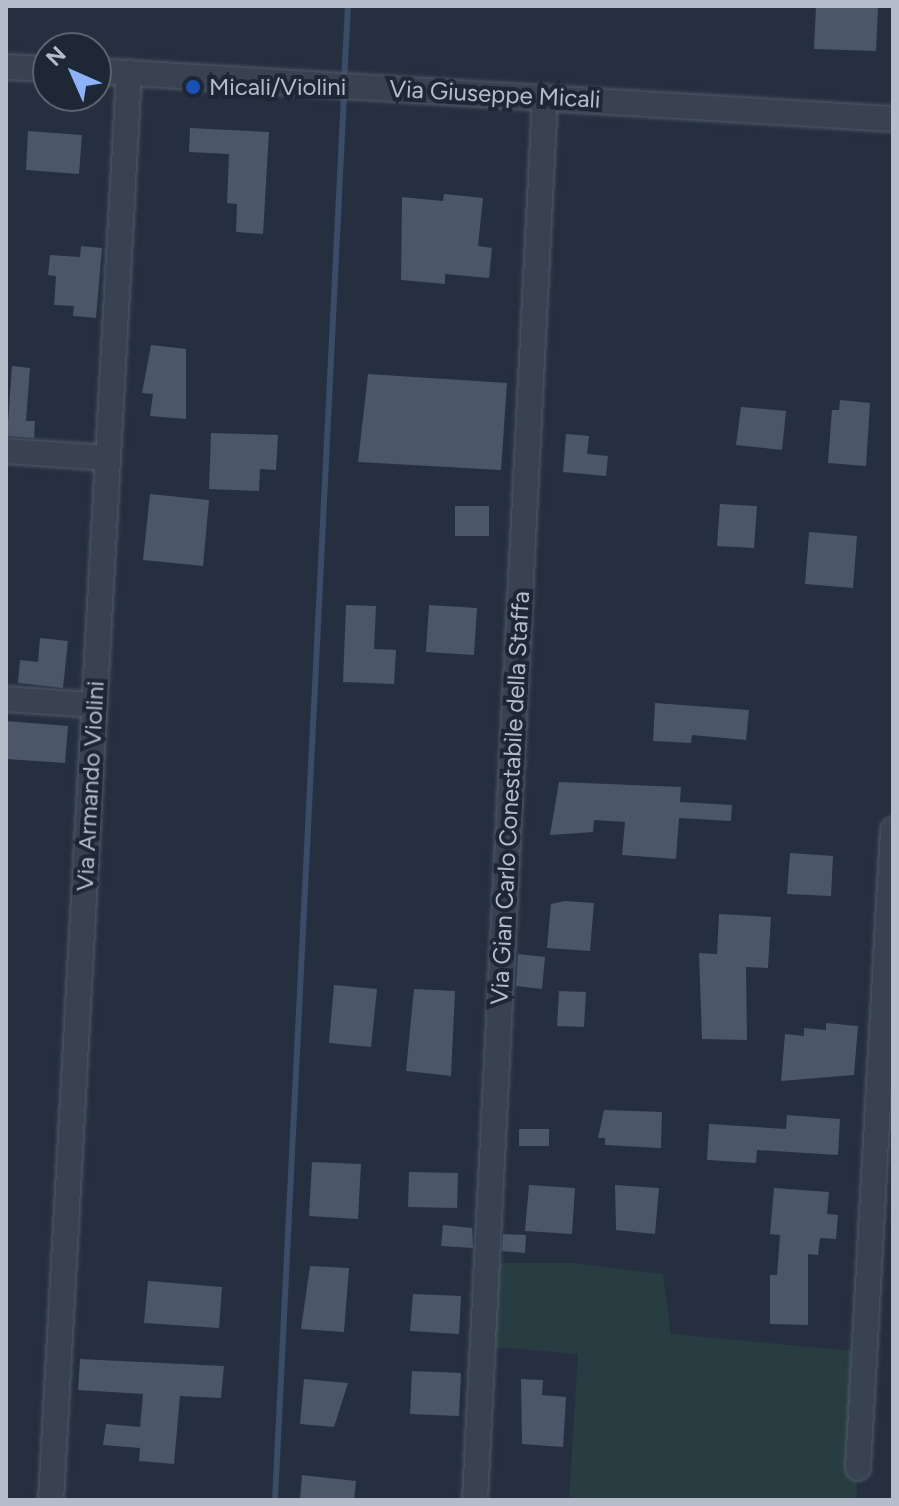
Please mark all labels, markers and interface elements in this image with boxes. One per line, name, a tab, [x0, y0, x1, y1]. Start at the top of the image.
north arrow	[32, 32, 112, 112]
text: N	[41, 41, 72, 72]
place label: Micali/Violini	[209, 73, 346, 101]
street label: Via Giuseppe Micali	[389, 74, 601, 114]
marker: Micali/Violini	[184, 78, 202, 96]
street label: Via Gian Carlo Conestabile della Staffa	[485, 590, 535, 1006]
street label: Via Armando Violini	[70, 680, 110, 892]

